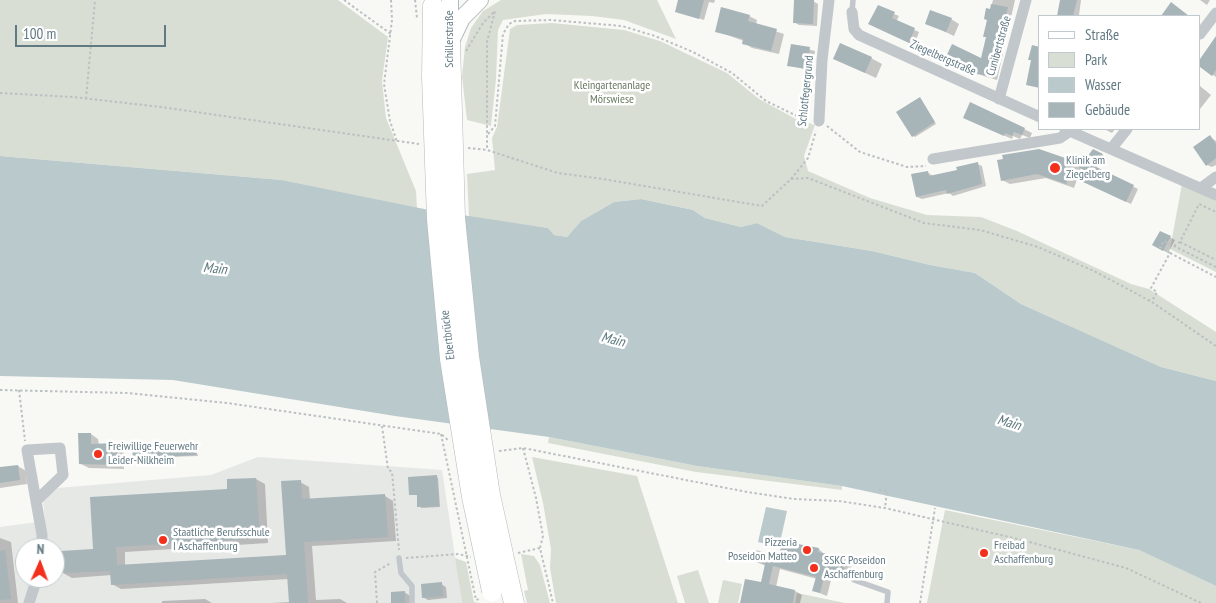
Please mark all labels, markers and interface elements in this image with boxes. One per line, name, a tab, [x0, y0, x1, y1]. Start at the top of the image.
street label: Schillerstraße	[443, 10, 457, 68]
street label: Cunibertstraße	[984, 14, 1014, 78]
scale bar	[18, 15, 169, 47]
legend	[1038, 15, 1201, 130]
text: 100 m	[23, 24, 56, 43]
text: Straße	[1085, 25, 1119, 44]
street label: Ziegelbergstraße	[908, 37, 978, 79]
text: Park	[1085, 50, 1107, 69]
street label: Schlotfegergrund	[795, 55, 817, 127]
text: Wasser	[1085, 75, 1121, 94]
park label: Kleingartenanlage Mörswiese	[574, 79, 650, 107]
text: Gebäude	[1085, 100, 1130, 119]
place label: Klinik am Ziegelberg	[1066, 154, 1110, 182]
marker: Klinik am Ziegelberg	[1048, 161, 1062, 175]
water label: Main	[202, 259, 228, 279]
street label: Ebertbrücke	[438, 309, 458, 361]
water label: Main	[599, 329, 627, 351]
water label: Main	[995, 412, 1023, 434]
place label: Freiwillige Feuerwehr Leider-Nilkheim	[108, 440, 198, 468]
marker: Freiwillige Feuerwehr Leider-Nilkheim	[92, 448, 104, 460]
place label: Staatliche Berufsschule I Aschaffenburg	[173, 526, 270, 554]
marker: Staatliche Berufsschule I Aschaffenburg	[157, 534, 169, 546]
place label: Pizzeria Poseidon Matteo	[728, 536, 797, 564]
north arrow	[15, 538, 65, 588]
place label: Freibad Aschaffenburg	[994, 539, 1053, 567]
text: N	[36, 540, 45, 558]
marker: Pizzeria Poseidon Matteo	[801, 544, 813, 556]
marker: Freibad Aschaffenburg	[978, 547, 990, 559]
place label: SSKC Poseidon Aschaffenburg	[824, 554, 885, 582]
marker: SSKC Poseidon Aschaffenburg	[808, 562, 820, 574]

